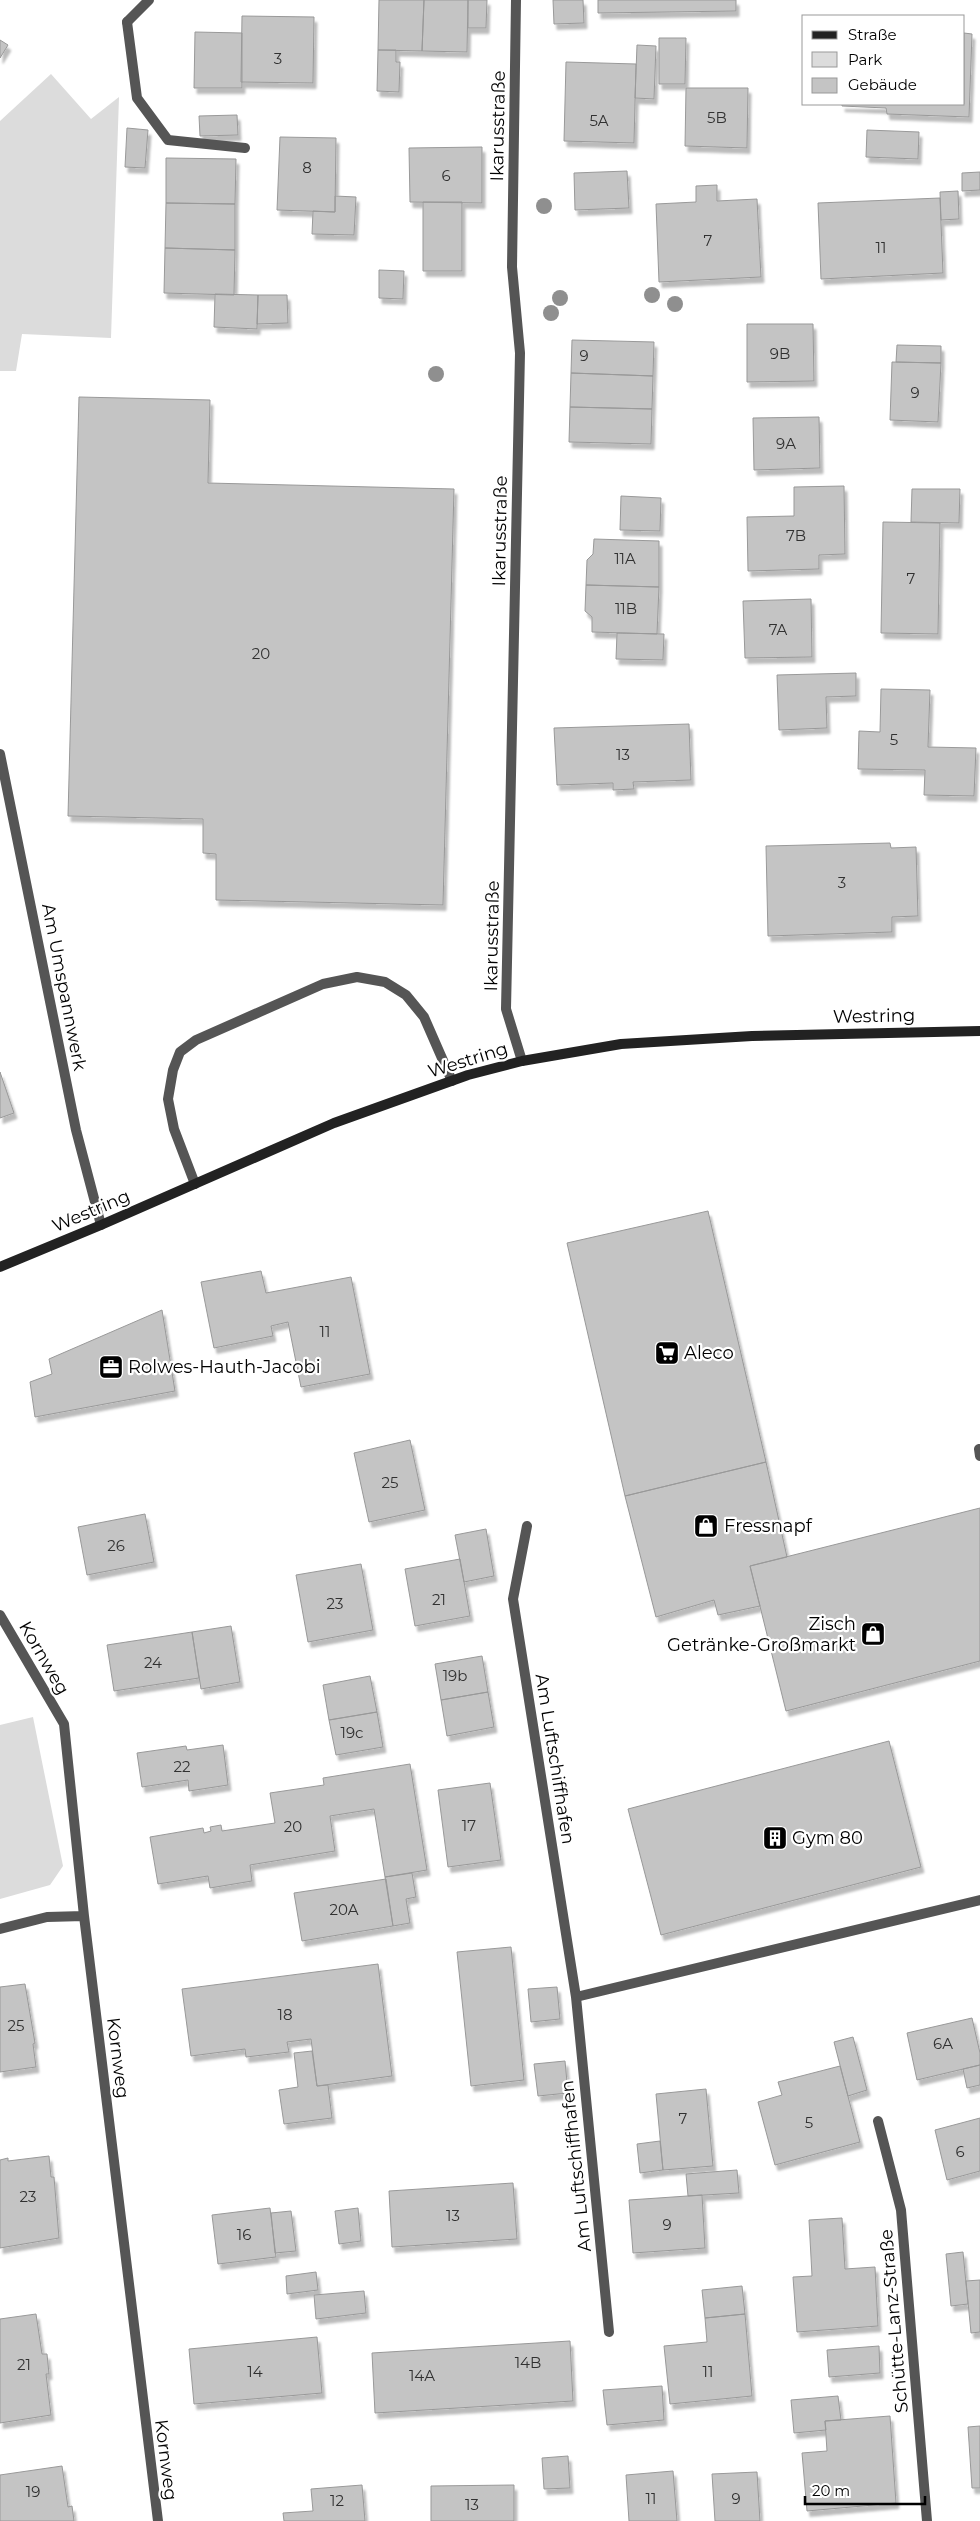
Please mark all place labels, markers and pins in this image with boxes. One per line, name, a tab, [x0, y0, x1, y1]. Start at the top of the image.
supermarket icon: Aleco	[654, 1340, 680, 1366]
place label: Aleco	[684, 1342, 734, 1364]
office icon: Rolwes-Hauth-Jacobi	[98, 1354, 124, 1380]
place label: Rolwes-Hauth-Jacobi	[128, 1356, 321, 1378]
shop icon: Fressnapf	[693, 1513, 719, 1539]
place label: Fressnapf	[724, 1515, 813, 1537]
place label: Zisch Getränke-Großmarkt	[667, 1613, 856, 1656]
shop icon: Zisch Getränke-Großmarkt	[860, 1621, 886, 1647]
building icon: Gym 80	[762, 1825, 788, 1851]
place label: Gym 80	[792, 1827, 863, 1849]

